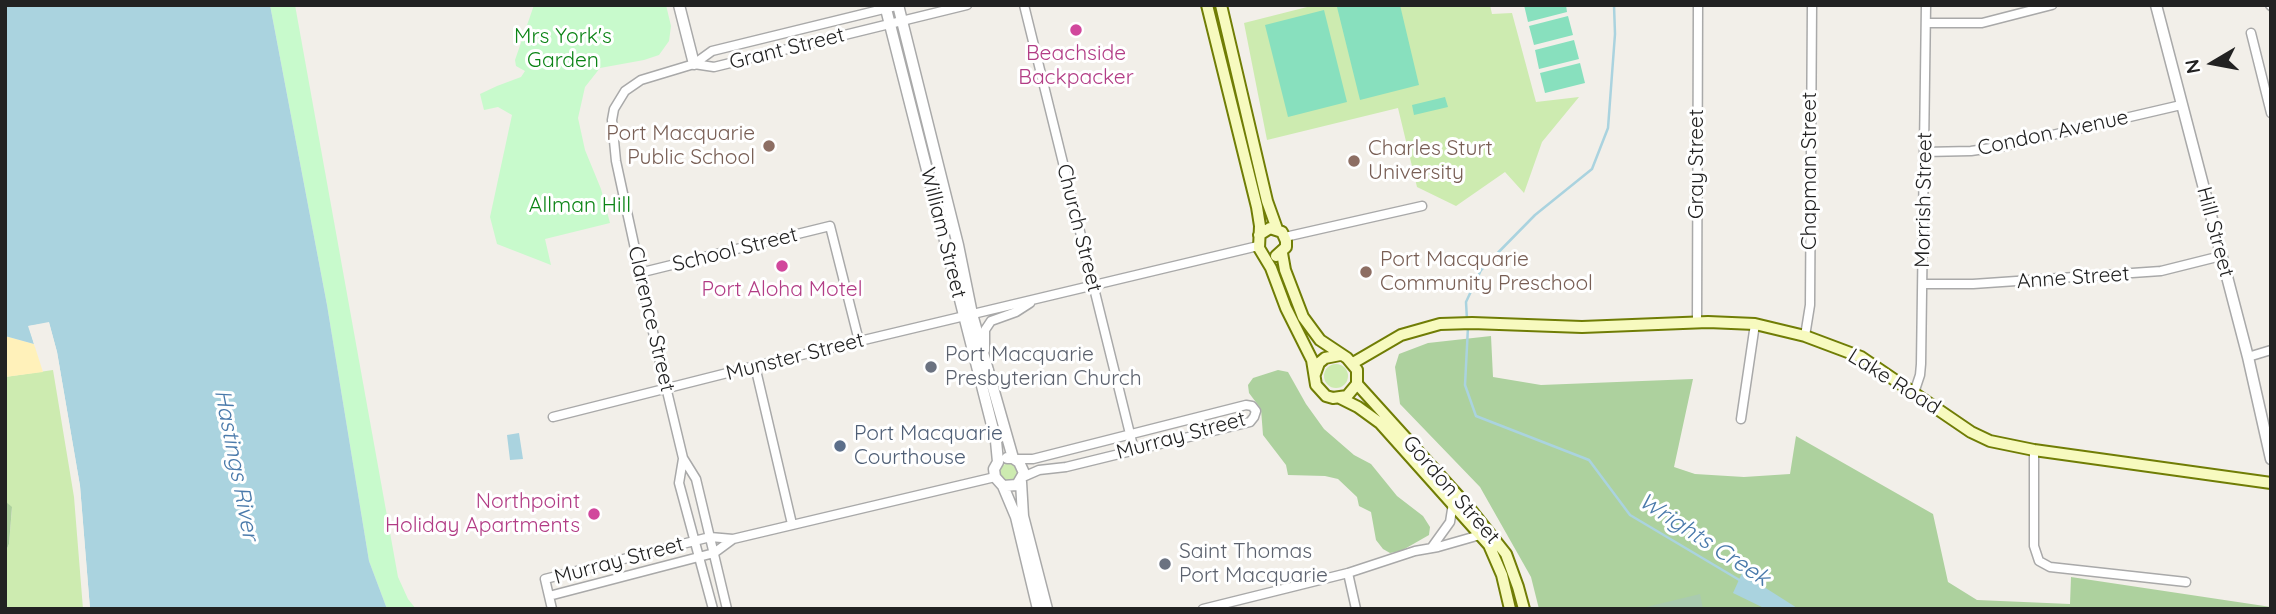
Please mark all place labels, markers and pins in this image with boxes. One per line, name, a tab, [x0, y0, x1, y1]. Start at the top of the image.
marker: Beachside Backpacker	[1068, 22, 1084, 38]
place label: Beachside Backpacker	[1018, 41, 1134, 91]
place label: Port Macquarie Public School	[606, 121, 755, 171]
place label: Charles Sturt University	[1368, 136, 1493, 186]
marker: Port Macquarie Public School	[761, 138, 777, 154]
marker: Charles Sturt University	[1346, 153, 1362, 169]
place label: Port Macquarie Community Preschool	[1380, 247, 1593, 297]
marker: Port Aloha Motel	[774, 258, 790, 274]
marker: Port Macquarie Community Preschool	[1358, 264, 1374, 280]
place label: Port Aloha Motel	[702, 277, 862, 303]
place label: Port Macquarie Presbyterian Church	[945, 342, 1142, 392]
marker: Port Macquarie Presbyterian Church	[923, 359, 939, 375]
place label: Port Macquarie Courthouse	[854, 421, 1003, 471]
marker: Port Macquarie Courthouse	[832, 438, 848, 454]
place label: Northpoint Holiday Apartments	[385, 489, 580, 539]
marker: Northpoint Holiday Apartments	[586, 506, 602, 522]
place label: Saint Thomas Port Macquarie	[1179, 539, 1328, 589]
marker: Saint Thomas Port Macquarie	[1157, 556, 1173, 572]

